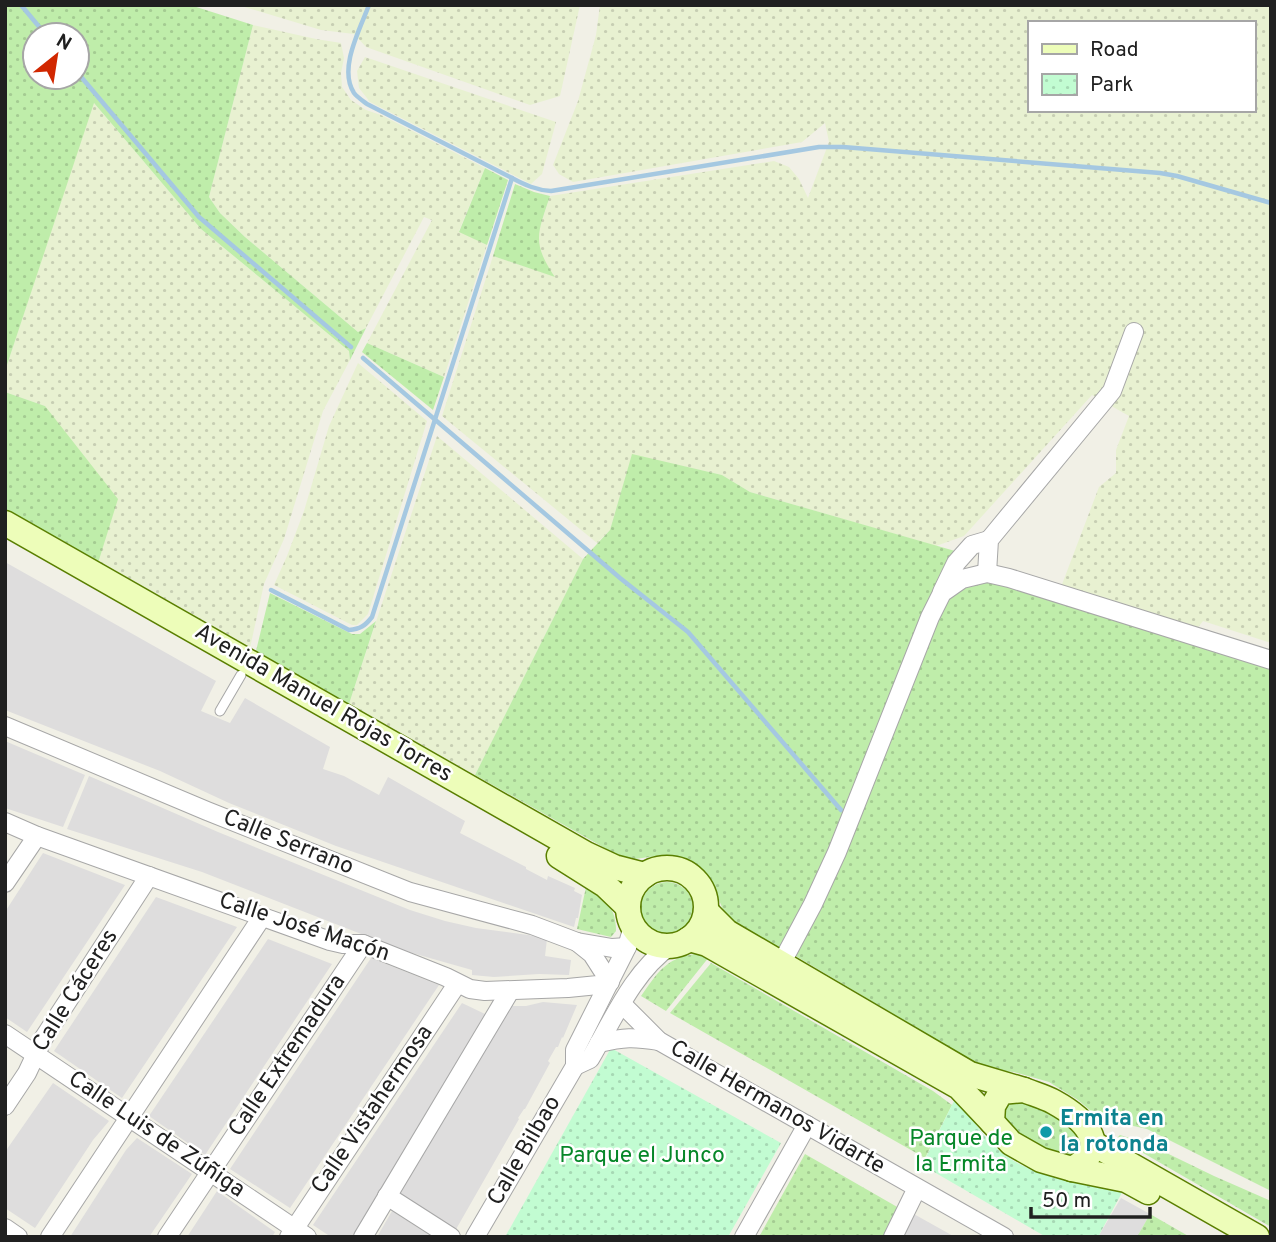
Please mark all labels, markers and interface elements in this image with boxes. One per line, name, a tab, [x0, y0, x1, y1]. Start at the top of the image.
north arrow	[21, 21, 91, 91]
legend	[1028, 21, 1255, 112]
text: N	[52, 29, 75, 57]
text: Road	[1090, 37, 1139, 64]
text: Park	[1090, 72, 1133, 99]
street label: Avenida Manuel Rojas Torres	[189, 618, 457, 790]
street label: Calle Serrano	[218, 804, 358, 882]
street label: Calle José Macón	[215, 887, 393, 969]
street label: Calle Cáceres	[27, 924, 125, 1058]
street label: Calle Extremadura	[223, 969, 353, 1143]
street label: Calle Vistahermosa	[306, 1020, 440, 1200]
street label: Calle Hermanos Vidarte	[664, 1034, 890, 1182]
street label: Calle Luis de Zúñiga	[62, 1065, 250, 1205]
street label: Calle Bilbao	[482, 1091, 568, 1211]
place label: Ermita en la rotonda	[1060, 1105, 1169, 1160]
marker: Ermita en la rotonda	[1038, 1124, 1054, 1140]
park label: Parque de la Ermita	[909, 1125, 1013, 1180]
park label: Parque el Junco	[559, 1142, 725, 1171]
scale bar	[1031, 1176, 1150, 1220]
text: 50 m	[1042, 1188, 1091, 1215]

